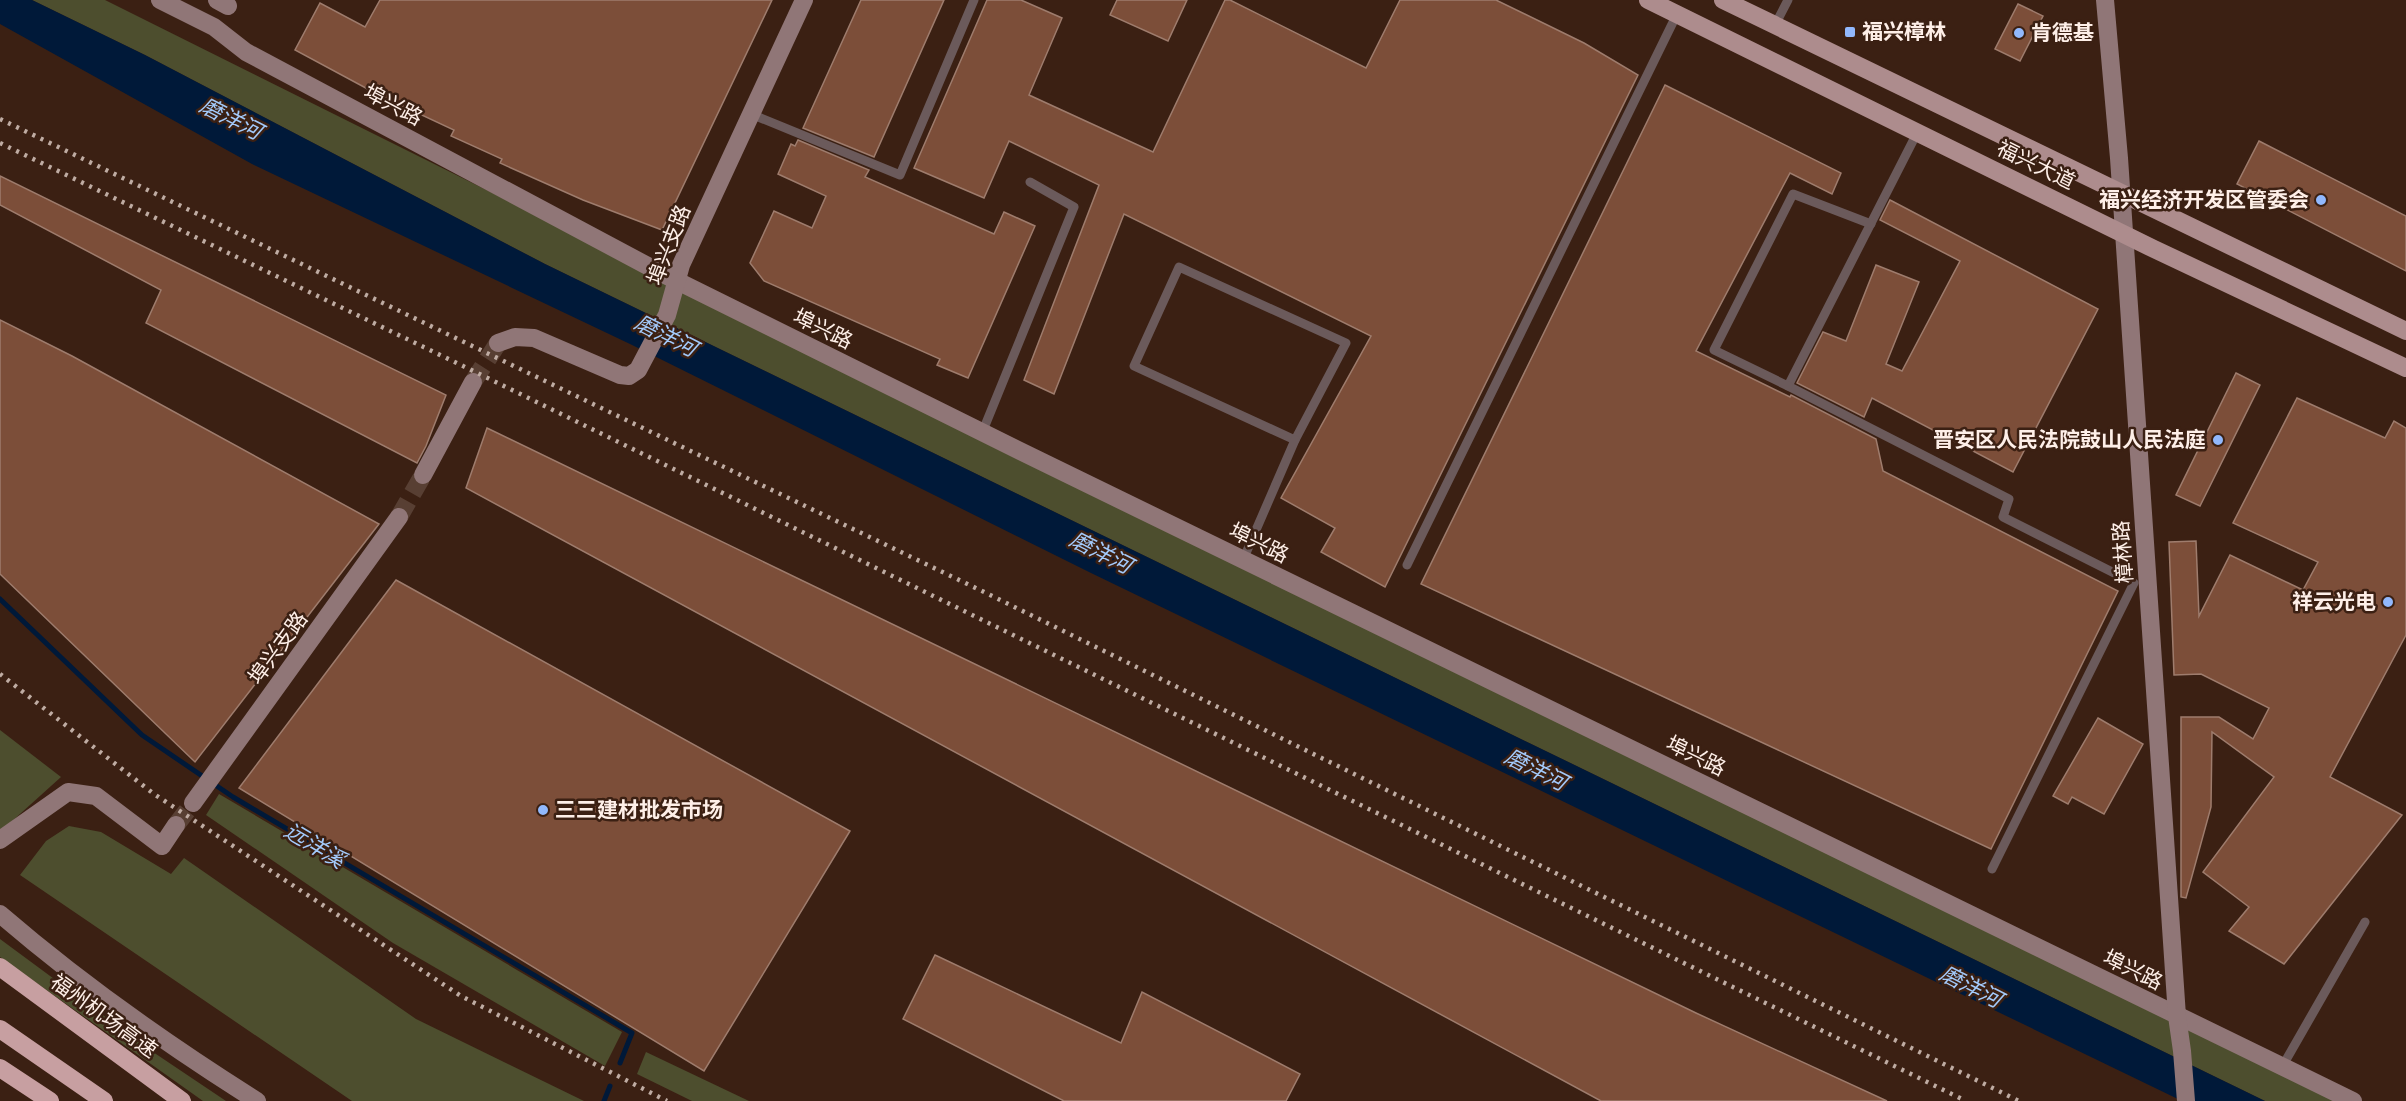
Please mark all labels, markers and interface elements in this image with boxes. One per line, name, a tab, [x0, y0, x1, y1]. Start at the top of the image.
place label: 福兴樟林	[1862, 19, 1946, 45]
place label: 肯德基	[2031, 20, 2094, 46]
marker: 福兴樟林	[1843, 25, 1857, 39]
marker: 肯德基	[2012, 26, 2026, 40]
street label: 埠兴路	[359, 79, 427, 131]
water label: 磨洋河	[195, 91, 270, 147]
street label: 福兴大道	[1993, 135, 2079, 195]
place label: 福兴经济开发区管委会	[2099, 187, 2309, 213]
marker: 福兴经济开发区管委会	[2314, 193, 2328, 207]
street label: 埠兴支路	[642, 201, 696, 289]
street label: 埠兴路	[789, 304, 857, 354]
water label: 磨洋河	[630, 308, 705, 364]
place label: 晋安区人民法院鼓山人民法庭	[1933, 427, 2206, 453]
marker: 晋安区人民法院鼓山人民法庭	[2211, 433, 2225, 447]
street label: 埠兴路	[1225, 518, 1293, 568]
street label: 樟林路	[2108, 520, 2138, 584]
water label: 磨洋河	[1065, 525, 1140, 581]
place label: 祥云光电	[2292, 589, 2376, 615]
marker: 祥云光电	[2381, 595, 2395, 609]
street label: 埠兴支路	[243, 606, 313, 690]
street label: 埠兴路	[1662, 731, 1730, 781]
water label: 磨洋河	[1500, 742, 1575, 798]
place label: 三三建材批发市场	[555, 797, 723, 823]
marker: 三三建材批发市场	[536, 803, 550, 817]
water label: 远洋溪	[279, 817, 352, 875]
street label: 埠兴路	[2099, 945, 2167, 995]
water label: 磨洋河	[1935, 959, 2010, 1015]
street label: 福州机场高速	[45, 968, 163, 1064]

